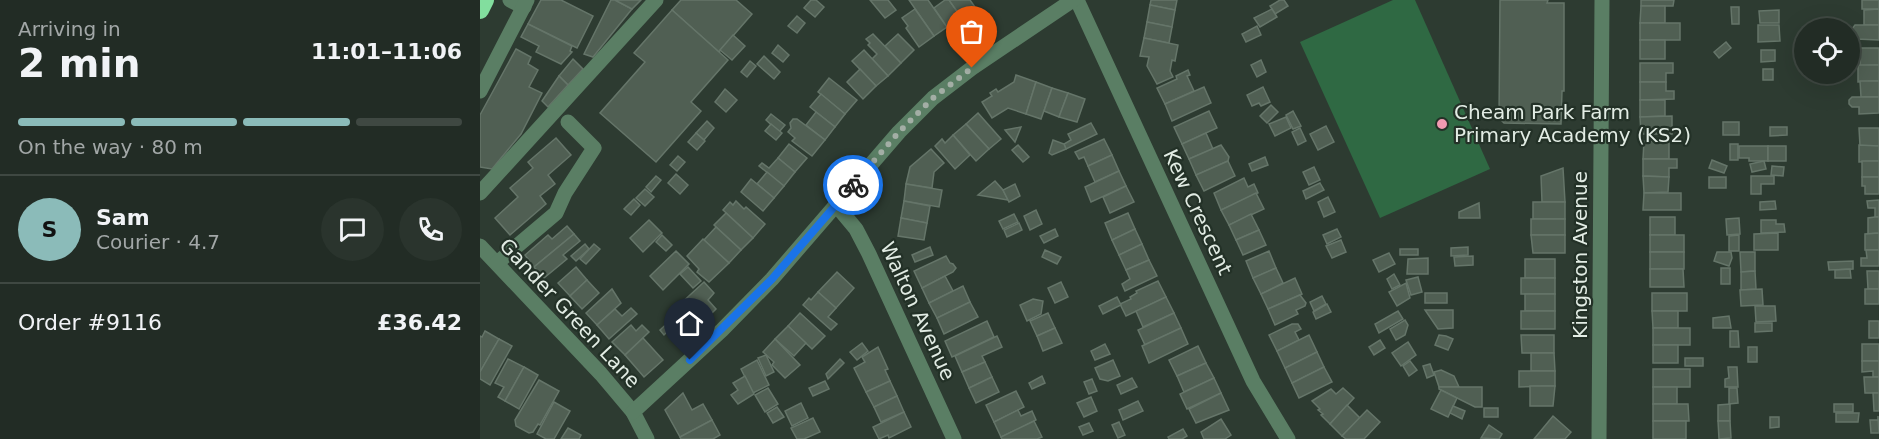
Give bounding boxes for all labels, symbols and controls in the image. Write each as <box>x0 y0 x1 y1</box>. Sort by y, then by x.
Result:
pin <box>946 6 997 68</box>
icon: bag <box>955 15 988 48</box>
text: Arriving in <box>18 17 121 41</box>
map controls <box>1794 18 1860 84</box>
button: locate <box>1794 18 1860 84</box>
text: 11:01–11:06 <box>311 39 462 64</box>
text: 2 min <box>18 41 140 86</box>
place label: Cheam Park Farm Primary Academy (KS2) <box>1454 100 1691 147</box>
marker: Cheam Park Farm Primary Academy (KS2) <box>1435 117 1449 131</box>
text: On the way · 80 m <box>18 135 203 159</box>
street label: Kew Crescent <box>1159 146 1238 279</box>
courier <box>823 155 883 215</box>
icon: bike <box>837 169 870 202</box>
street label: Kingston Avenue <box>1568 171 1592 339</box>
button: chat <box>321 198 384 261</box>
button: phone <box>399 198 462 261</box>
text: Sam <box>96 205 150 230</box>
text: S <box>42 217 57 242</box>
text: Courier · 4.7 <box>96 230 220 254</box>
street label: Gander Green Lane <box>495 233 645 393</box>
street label: Walton Avenue <box>875 238 961 384</box>
pin <box>664 298 715 360</box>
icon: home <box>673 307 706 340</box>
text: Order #9116 <box>18 310 162 335</box>
text: £36.42 <box>377 310 462 335</box>

